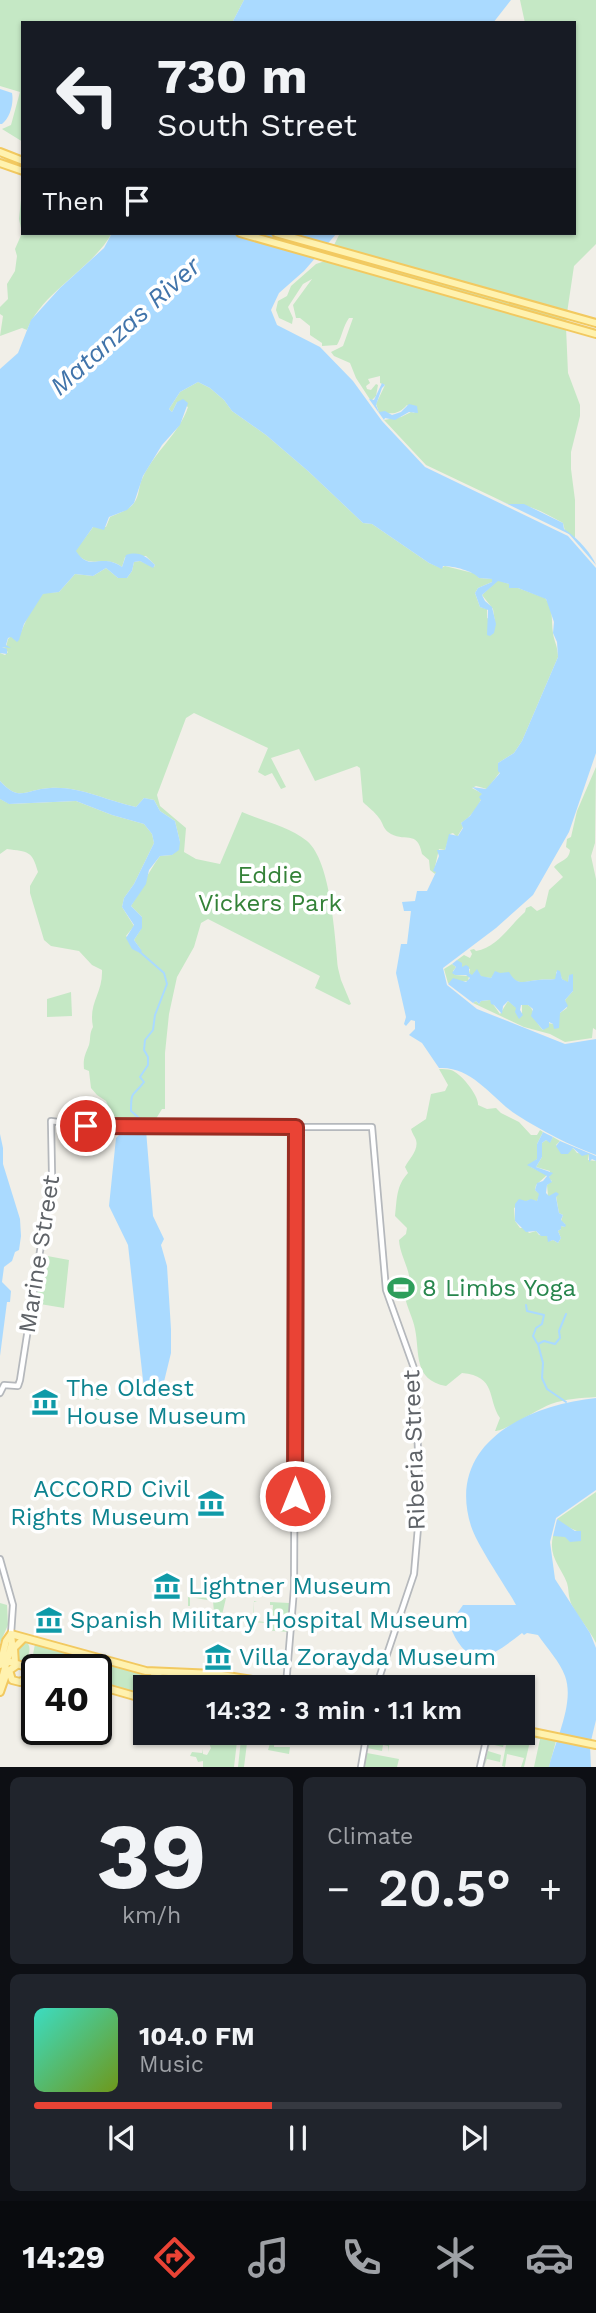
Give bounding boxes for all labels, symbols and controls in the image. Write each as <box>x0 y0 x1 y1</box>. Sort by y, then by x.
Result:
text: 730 m <box>157 47 308 105</box>
icon: left <box>42 49 133 140</box>
text: South Street <box>157 106 357 144</box>
icon: arrive <box>118 182 156 220</box>
text: Then <box>42 186 104 216</box>
water label: Matanzas River <box>44 250 207 401</box>
park label: Eddie Vickers Park <box>198 861 342 917</box>
pin <box>56 1096 116 1156</box>
icon: arrive <box>67 1107 105 1145</box>
street label: Marine Street <box>13 1173 65 1335</box>
sports icon: 8 Limbs Yoga <box>386 1273 416 1303</box>
place label: 8 Limbs Yoga <box>422 1274 576 1302</box>
street label: Riberia Street <box>397 1369 431 1531</box>
place label: The Oldest House Museum <box>66 1374 247 1430</box>
museum icon: The Oldest House Museum <box>30 1387 60 1417</box>
position arrow <box>258 1459 332 1533</box>
place label: ACCORD Civil Rights Museum <box>10 1475 191 1531</box>
museum icon: ACCORD Civil Rights Museum <box>196 1488 226 1518</box>
museum icon: Lightner Museum <box>152 1571 182 1601</box>
place label: Lightner Museum <box>188 1572 392 1600</box>
museum icon: Spanish Military Hospital Museum <box>34 1605 64 1635</box>
place label: Spanish Military Hospital Museum <box>70 1606 468 1634</box>
museum icon: Villa Zorayda Museum <box>203 1642 233 1672</box>
place label: Villa Zorayda Museum <box>239 1643 496 1671</box>
speed limit sign: 40 <box>21 1654 112 1745</box>
text: 14:32 · 3 min · 1.1 km <box>206 1695 462 1725</box>
text: 39 <box>96 1803 207 1910</box>
text: Climate <box>327 1823 413 1850</box>
text: 20.5° <box>378 1858 511 1919</box>
text: − <box>327 1867 350 1911</box>
text: + <box>539 1867 562 1911</box>
text: km/h <box>122 1902 181 1929</box>
text: 104.0 FM <box>139 2021 255 2051</box>
text: Music <box>139 2051 204 2078</box>
icon: previous <box>103 2119 141 2157</box>
icon: pause <box>279 2119 317 2157</box>
icon: next <box>455 2119 493 2157</box>
icon: directions <box>150 2233 199 2282</box>
icon: music <box>244 2233 293 2282</box>
icon: phone <box>337 2233 386 2282</box>
icon: climate <box>431 2233 480 2282</box>
icon: car <box>525 2233 574 2282</box>
text: 14:29 <box>22 2238 105 2276</box>

